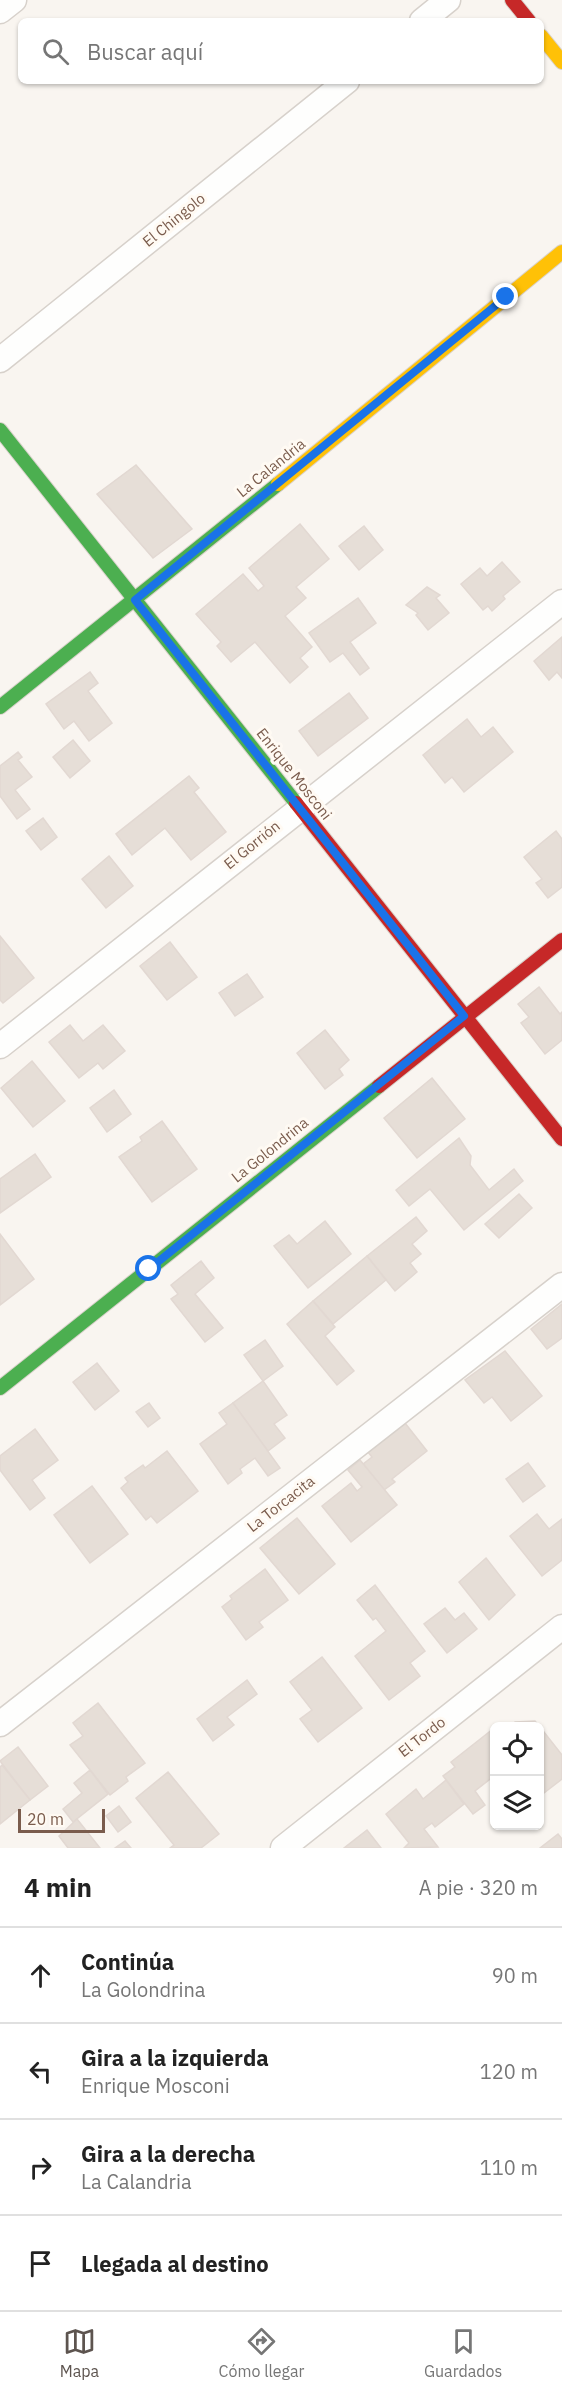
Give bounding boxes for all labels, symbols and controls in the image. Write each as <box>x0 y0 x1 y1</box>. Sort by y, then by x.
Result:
search box <box>18 18 544 84</box>
icon: search <box>39 35 72 68</box>
text: Buscar aquí <box>87 37 203 66</box>
street label: El Chingolo <box>138 189 209 251</box>
route end <box>492 283 518 309</box>
street label: La Calandria <box>232 434 309 501</box>
street label: Enrique Mosconi <box>253 724 336 823</box>
street label: El Gorrión <box>220 816 284 873</box>
street label: La Golondrina <box>227 1113 312 1186</box>
route start <box>135 1255 161 1281</box>
street label: La Torcacita <box>243 1471 318 1536</box>
street label: El Tordo <box>394 1712 449 1761</box>
map controls <box>490 1722 544 1830</box>
button: locate <box>490 1722 544 1776</box>
button: layers <box>490 1776 544 1830</box>
scale bar <box>18 1806 105 1834</box>
text: 20 m <box>27 1809 64 1829</box>
text: 4 min <box>24 1870 92 1904</box>
text: A pie · 320 m <box>419 1874 538 1901</box>
text: Continúa <box>81 1947 174 1976</box>
icon: ahead <box>24 1959 57 1992</box>
text: 90 m <box>492 1962 538 1989</box>
text: La Golondrina <box>81 1976 205 2003</box>
text: Gira a la izquierda <box>81 2043 269 2072</box>
icon: left <box>24 2055 57 2088</box>
text: 120 m <box>480 2058 538 2085</box>
text: Enrique Mosconi <box>81 2072 230 2099</box>
text: Gira a la derecha <box>81 2139 255 2168</box>
icon: right <box>24 2151 57 2184</box>
text: 110 m <box>480 2154 538 2181</box>
text: La Calandria <box>81 2168 192 2195</box>
icon: arrive <box>24 2247 57 2280</box>
text: Llegada al destino <box>81 2249 269 2278</box>
tab: Mapa <box>60 2325 99 2381</box>
tab: Cómo llegar <box>219 2325 304 2381</box>
tab: Guardados <box>424 2325 502 2381</box>

